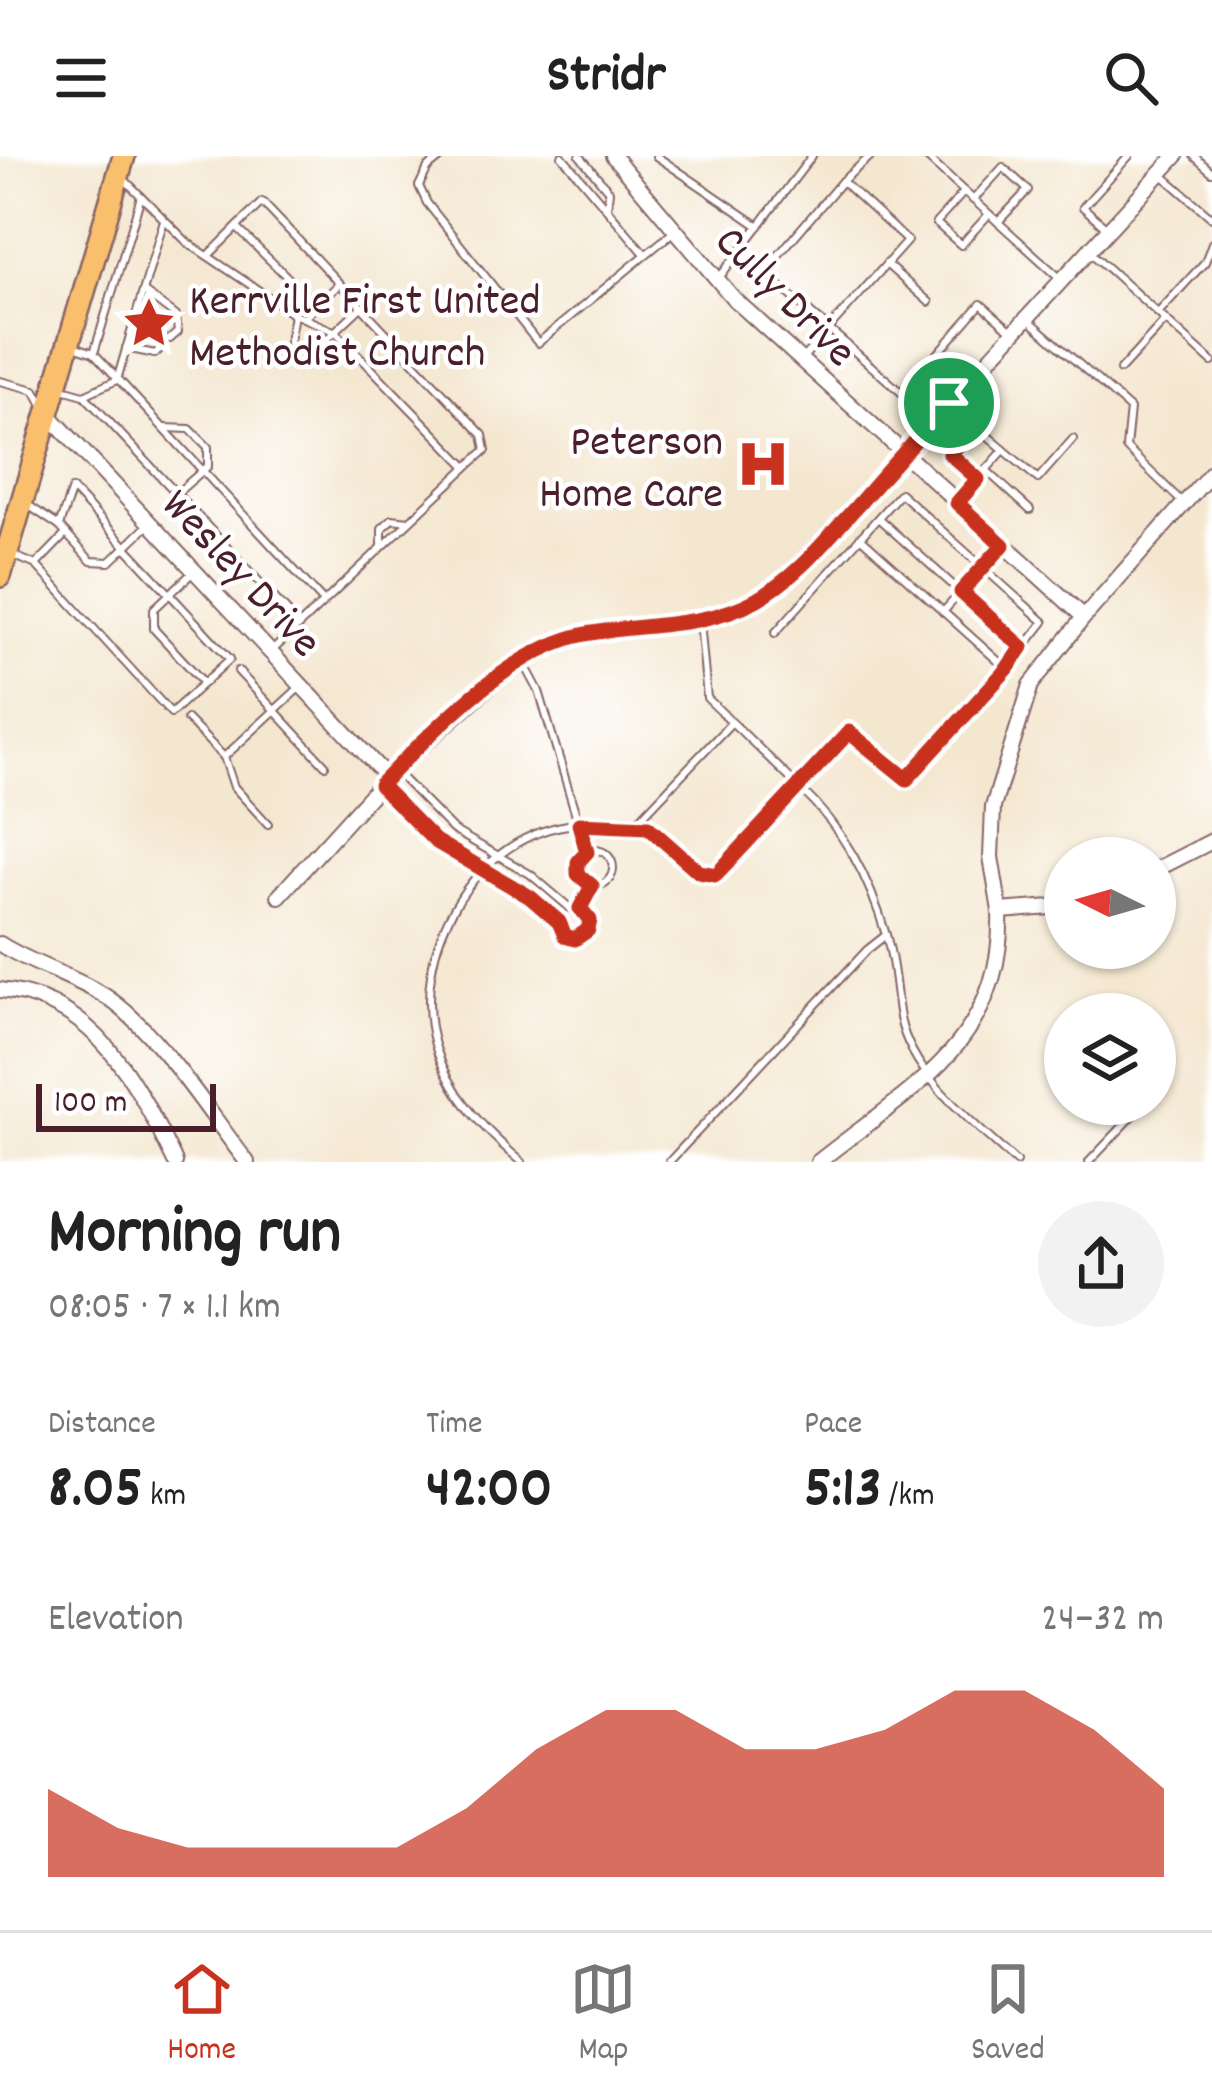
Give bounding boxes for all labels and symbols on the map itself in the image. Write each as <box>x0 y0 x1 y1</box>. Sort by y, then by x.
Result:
street label: Cully Drive <box>697 213 869 385</box>
place label: Kerrville First United Methodist Church <box>189 272 541 388</box>
place icon: Kerrville First United Methodist Church <box>120 294 178 352</box>
pin <box>898 352 1000 454</box>
place label: Peterson Home Care <box>539 413 723 529</box>
hospital icon: Peterson Home Care <box>734 435 792 493</box>
street label: Wesley Drive <box>144 477 334 675</box>
north arrow <box>1044 837 1176 969</box>
scale bar <box>36 1078 216 1131</box>

